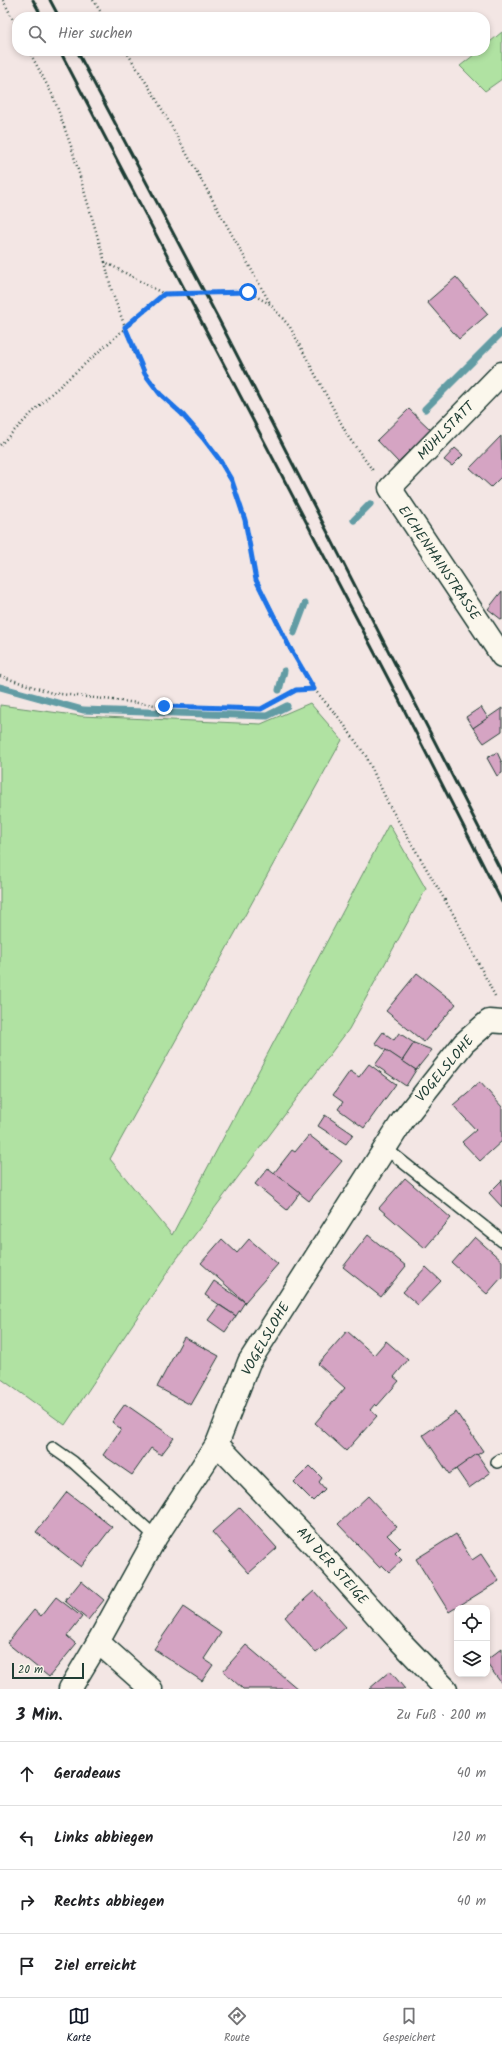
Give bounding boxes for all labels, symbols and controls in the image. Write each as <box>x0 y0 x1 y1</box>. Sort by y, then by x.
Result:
search box <box>12 12 490 56</box>
text: Hier suchen <box>58 22 132 46</box>
icon: search <box>26 23 48 45</box>
route start <box>239 283 257 301</box>
street label: MÜHLSTATT <box>412 395 481 466</box>
street label: EICHENHAINSTRASSE <box>392 501 486 626</box>
route end <box>155 697 173 715</box>
street label: VOGELSLOHE <box>410 1030 480 1107</box>
street label: VOGELSLOHE <box>236 1297 296 1380</box>
street label: AN DER STEIGE <box>291 1522 374 1611</box>
map controls <box>454 1605 490 1677</box>
button: locate <box>454 1605 490 1641</box>
button: layers <box>454 1641 490 1677</box>
scale bar <box>12 1661 84 1680</box>
text: 20 m <box>18 1661 43 1679</box>
text: 3 Min. <box>16 1702 63 1729</box>
text: Zu Fuß · 200 m <box>396 1705 486 1726</box>
text: Geradeaus <box>54 1762 121 1786</box>
icon: ahead <box>16 1763 38 1785</box>
text: 40 m <box>457 1763 486 1784</box>
text: Links abbiegen <box>54 1826 153 1850</box>
icon: left <box>16 1827 38 1849</box>
text: 120 m <box>452 1827 486 1848</box>
text: Rechts abbiegen <box>54 1890 164 1914</box>
icon: right <box>16 1891 38 1913</box>
text: 40 m <box>457 1891 486 1912</box>
text: Ziel erreicht <box>54 1954 137 1978</box>
icon: arrive <box>16 1955 38 1977</box>
tab: Karte <box>66 2005 91 2047</box>
tab: Route <box>224 2005 250 2047</box>
tab: Gespeichert <box>383 2005 436 2047</box>

